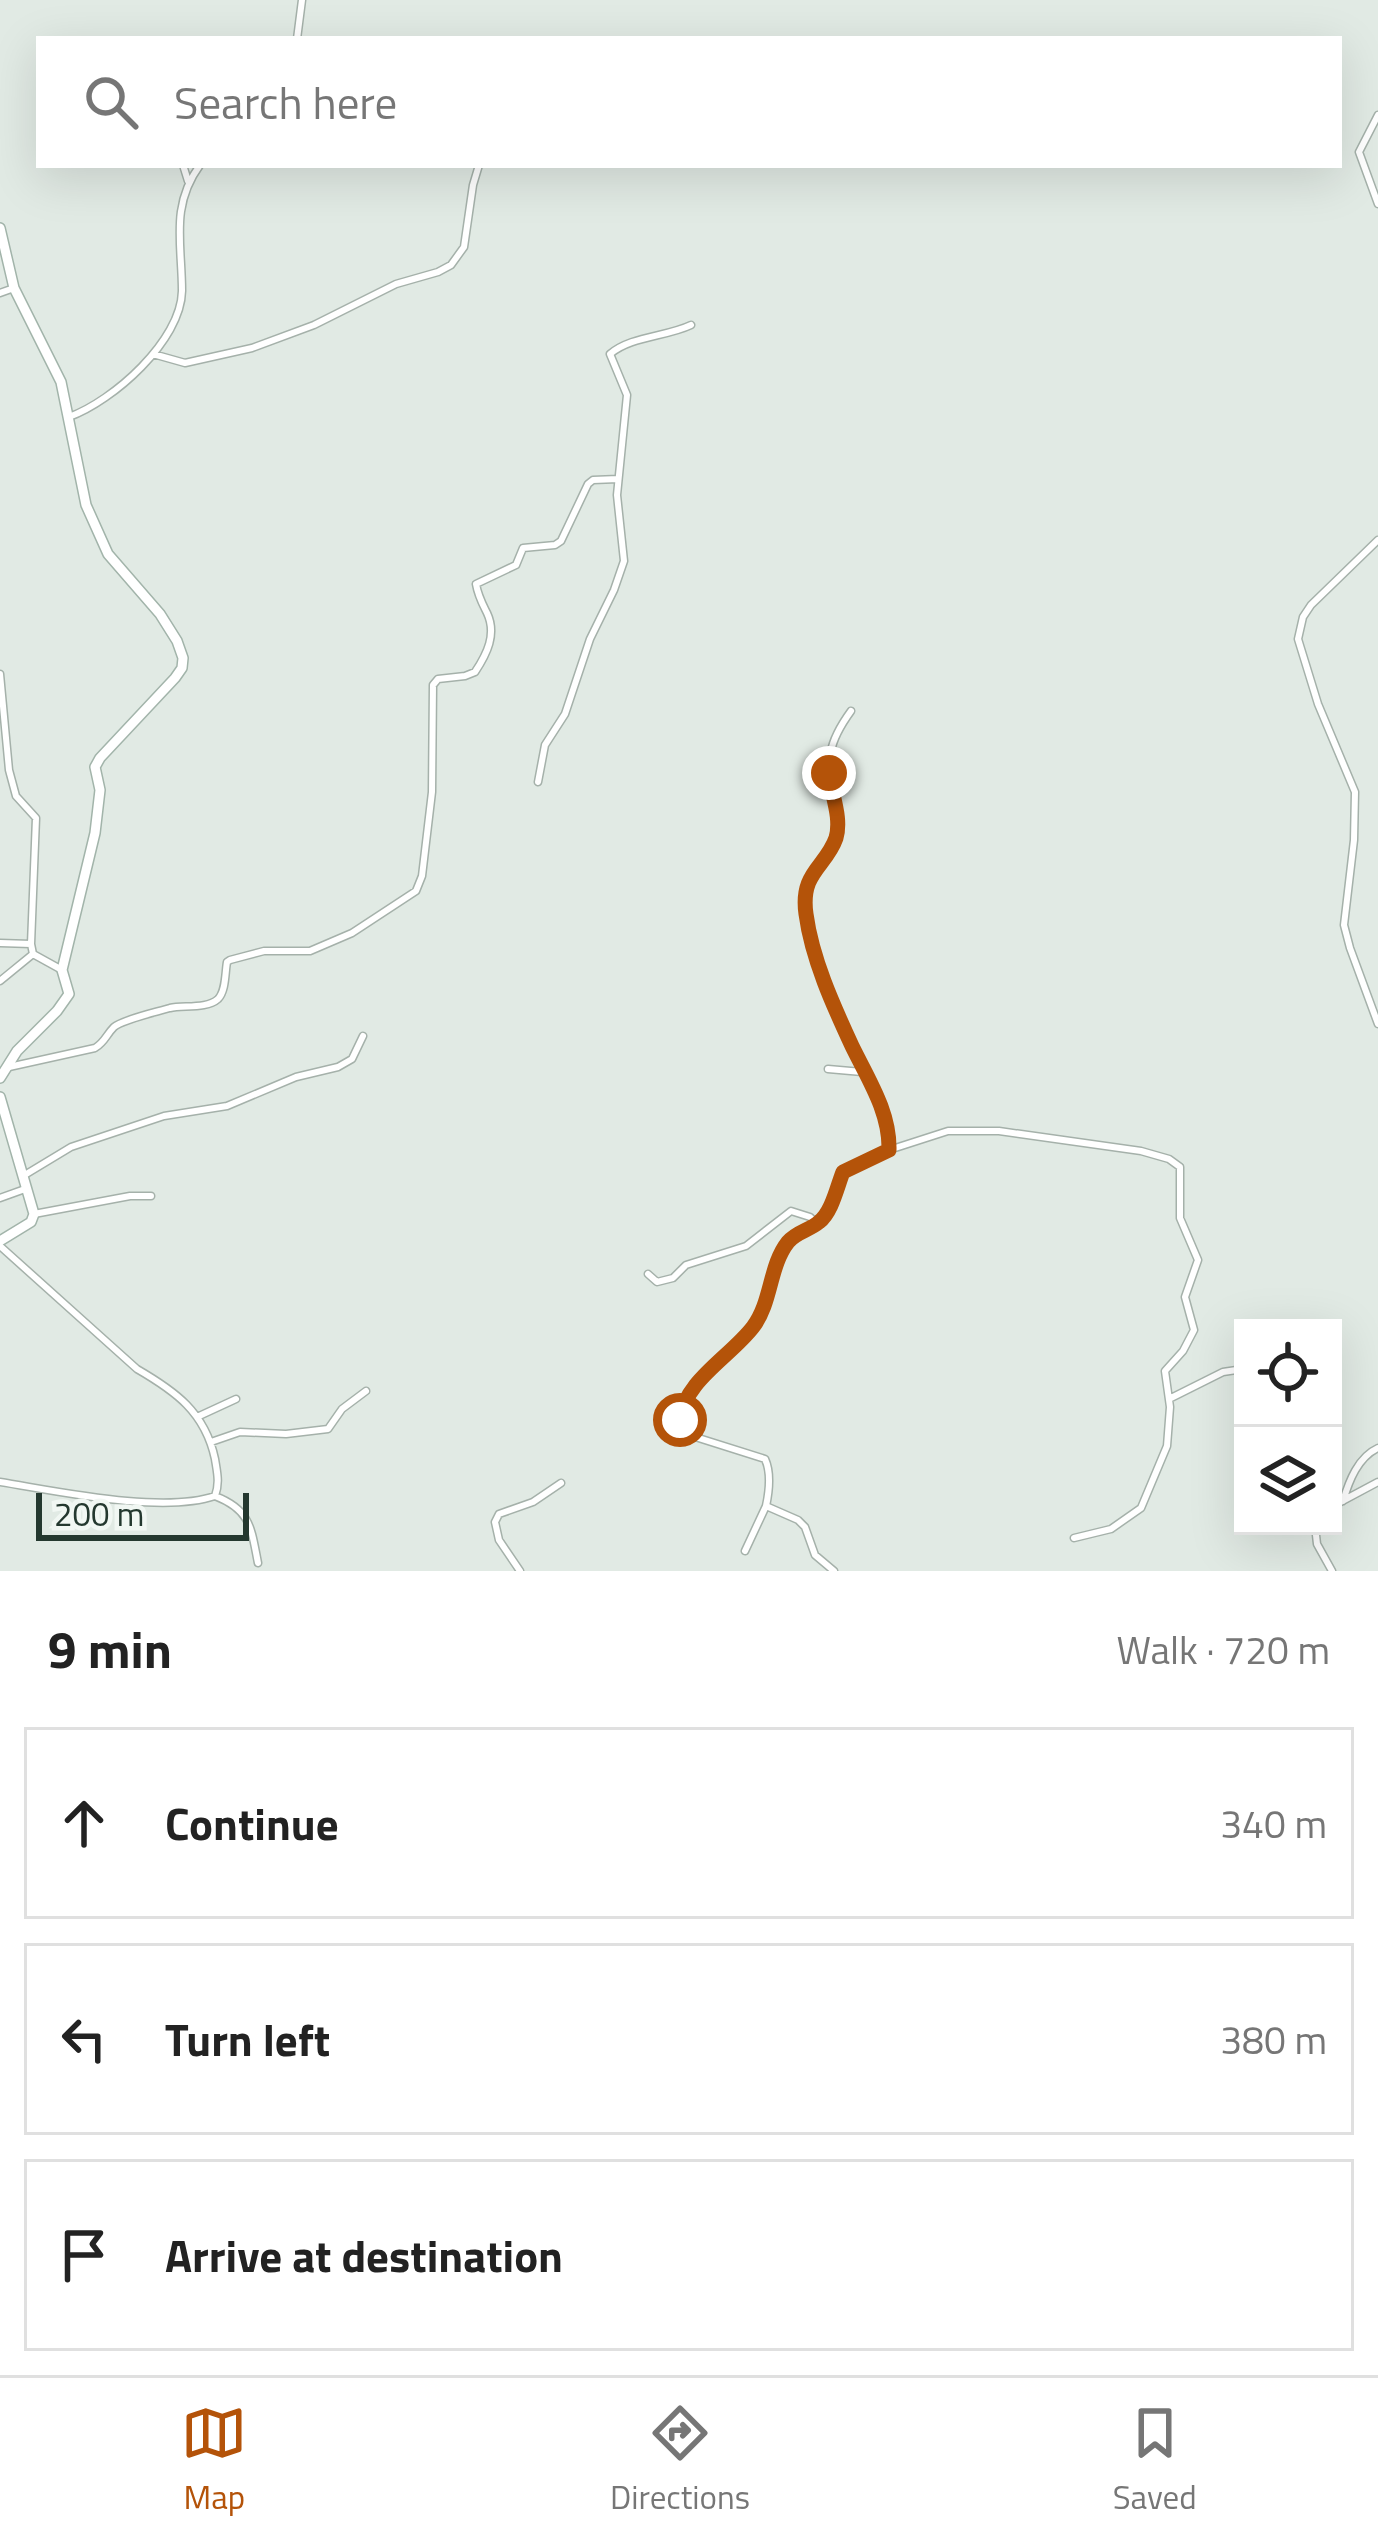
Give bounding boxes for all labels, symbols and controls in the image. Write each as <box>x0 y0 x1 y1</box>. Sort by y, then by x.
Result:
search box <box>36 36 1342 168</box>
text: Search here <box>174 68 397 136</box>
icon: search <box>78 69 144 135</box>
route end <box>802 746 856 800</box>
map controls <box>1234 1319 1342 1535</box>
button: locate <box>1234 1319 1342 1427</box>
route start <box>653 1393 707 1447</box>
button: layers <box>1234 1427 1342 1535</box>
scale bar <box>36 1487 249 1540</box>
text: 200 m <box>54 1489 144 1539</box>
text: 9 min <box>48 1610 172 1688</box>
text: Walk · 720 m <box>1116 1620 1330 1679</box>
text: Continue <box>165 1789 339 1857</box>
icon: ahead <box>51 1790 117 1856</box>
text: 340 m <box>1220 1794 1327 1853</box>
text: Turn left <box>165 2005 330 2073</box>
icon: left <box>51 2006 117 2072</box>
text: 380 m <box>1220 2010 1327 2069</box>
text: Arrive at destination <box>165 2221 563 2289</box>
icon: arrive <box>51 2222 117 2288</box>
tab: Map <box>181 2400 247 2522</box>
tab: Directions <box>610 2400 750 2522</box>
tab: Saved <box>1113 2400 1197 2522</box>

